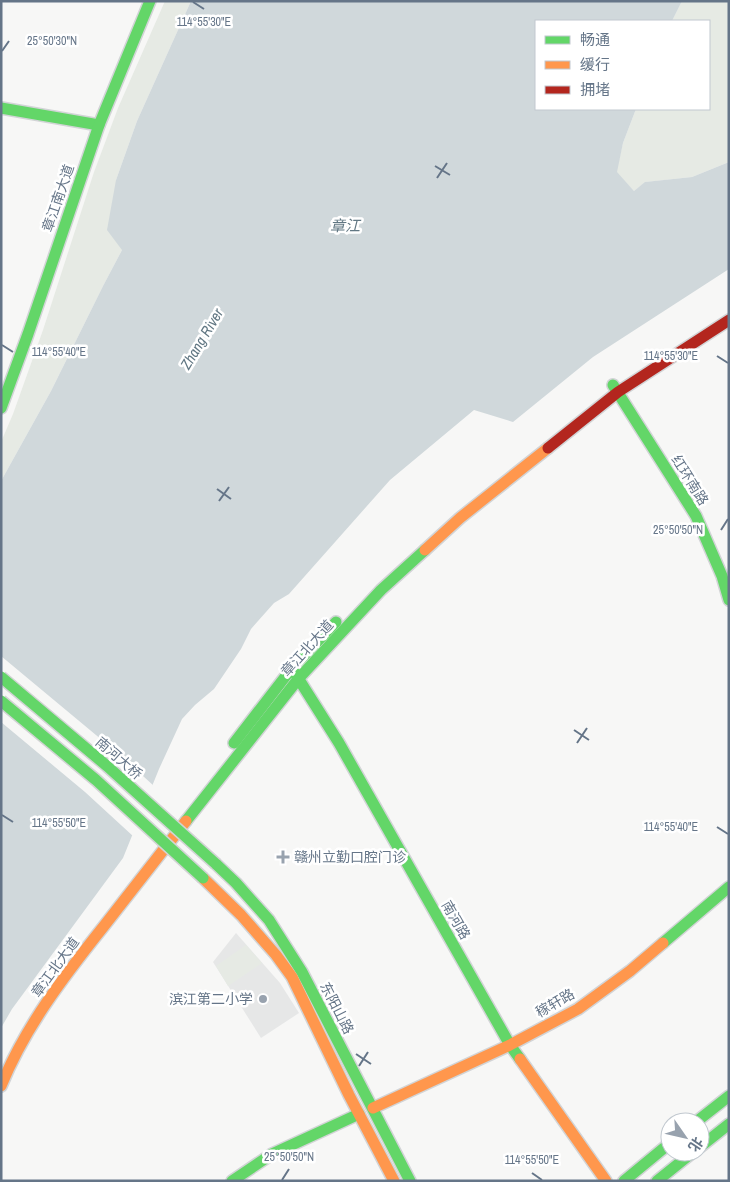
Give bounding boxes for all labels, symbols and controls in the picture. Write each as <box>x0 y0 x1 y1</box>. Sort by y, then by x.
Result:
text: 114°55'30"E <box>177 14 231 30</box>
legend <box>535 20 710 110</box>
text: 畅通 <box>580 29 610 50</box>
text: 25°50'30"N <box>27 33 77 49</box>
text: 缓行 <box>580 54 610 75</box>
text: 拥堵 <box>580 79 610 100</box>
street label: 章江南大道 <box>38 162 78 234</box>
water label: 章江 <box>330 215 362 236</box>
water label: Zhang River <box>175 304 228 374</box>
text: 114°55'40"E <box>32 344 86 360</box>
text: 114°55'30"E <box>644 348 698 364</box>
street label: 红环南路 <box>668 451 712 509</box>
text: 25°50'50"N <box>653 522 703 538</box>
street label: 章江北大道 <box>277 616 337 680</box>
street label: 南河大桥 <box>92 733 146 783</box>
text: 114°55'50"E <box>32 815 86 831</box>
text: 114°55'40"E <box>644 819 698 835</box>
place label: 赣州立勤口腔门诊 <box>294 848 406 866</box>
marker: 赣州立勤口腔门诊 <box>276 850 290 864</box>
street label: 南河路 <box>438 897 474 943</box>
street label: 章江北大道 <box>27 933 83 1001</box>
street label: 东阳山路 <box>316 979 358 1037</box>
street label: 稼轩路 <box>532 985 578 1021</box>
place label: 滨江第二小学 <box>169 990 253 1008</box>
marker: 滨江第二小学 <box>257 993 269 1005</box>
north arrow <box>660 1112 710 1162</box>
text: 北 <box>684 1133 707 1155</box>
text: 25°50'50"N <box>264 1149 314 1165</box>
text: 114°55'50"E <box>505 1152 559 1168</box>

